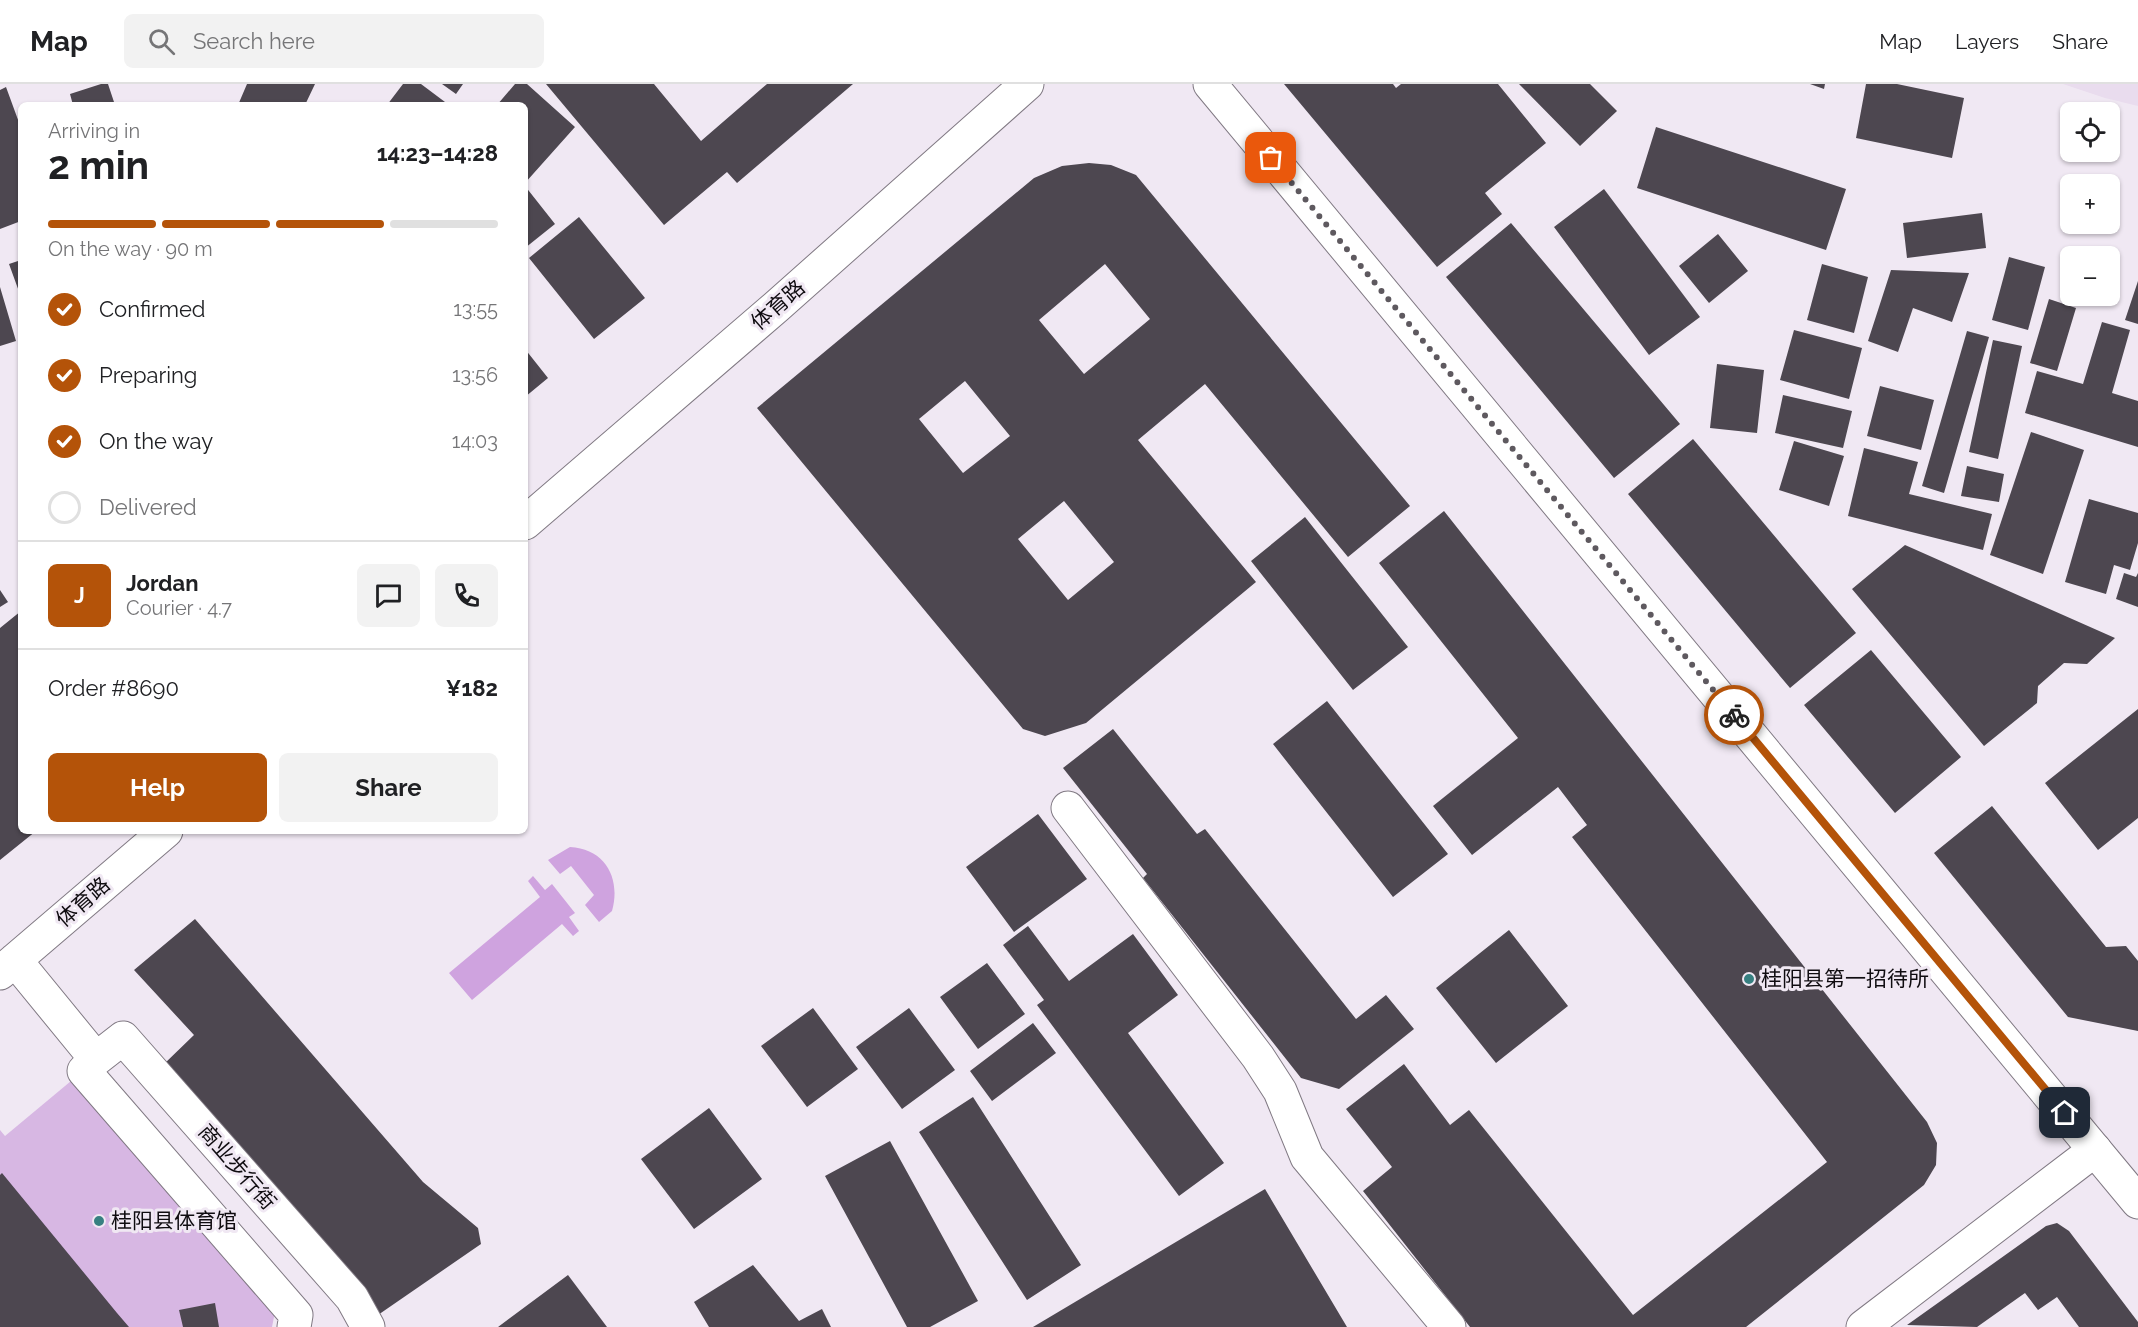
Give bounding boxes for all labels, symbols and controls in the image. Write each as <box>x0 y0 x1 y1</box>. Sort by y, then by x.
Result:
search box <box>124 14 544 68</box>
text: Map <box>30 25 88 58</box>
icon: search <box>145 25 178 58</box>
text: Search here <box>193 28 315 54</box>
text: Map <box>1879 29 1922 54</box>
text: Layers <box>1955 29 2019 54</box>
text: Share <box>2052 29 2108 54</box>
map controls <box>2060 102 2120 306</box>
button: locate <box>2060 102 2120 162</box>
text: Arriving in <box>48 119 140 143</box>
pin <box>1245 132 1296 183</box>
text: 14:23–14:28 <box>377 140 498 166</box>
icon: bag <box>1254 141 1287 174</box>
text: 2 min <box>48 142 149 188</box>
button: + <box>2060 174 2120 234</box>
text: On the way · 90 m <box>48 237 213 261</box>
button: − <box>2060 246 2120 306</box>
street label: 体育路 <box>746 275 810 335</box>
icon: check <box>48 293 81 326</box>
text: Confirmed <box>99 296 206 322</box>
text: 13:55 <box>453 297 498 321</box>
icon: check <box>48 359 81 392</box>
text: Preparing <box>99 362 197 388</box>
text: 13:56 <box>452 363 498 387</box>
icon: check <box>48 425 81 458</box>
text: On the way <box>99 428 213 454</box>
text: 14:03 <box>452 429 498 453</box>
text: Delivered <box>99 494 197 520</box>
button: chat <box>357 564 420 627</box>
button: phone <box>435 564 498 627</box>
text: Jordan <box>126 570 198 596</box>
text: J <box>74 582 85 608</box>
text: Courier · 4.7 <box>126 596 232 620</box>
text: Order #8690 <box>48 675 179 701</box>
text: ¥182 <box>446 675 498 701</box>
courier <box>1704 685 1764 745</box>
icon: bike <box>1718 699 1751 732</box>
button: Help <box>48 753 267 822</box>
button: Share <box>279 753 498 822</box>
street label: 体育路 <box>51 872 115 932</box>
place label: 桂阳县第一招待所 <box>1761 966 1929 991</box>
marker: 桂阳县第一招待所 <box>1742 972 1756 986</box>
pin <box>2039 1087 2090 1138</box>
icon: home <box>2048 1096 2081 1129</box>
street label: 商业步行街 <box>194 1119 281 1214</box>
place label: 桂阳县体育馆 <box>111 1208 237 1233</box>
marker: 桂阳县体育馆 <box>92 1214 106 1228</box>

